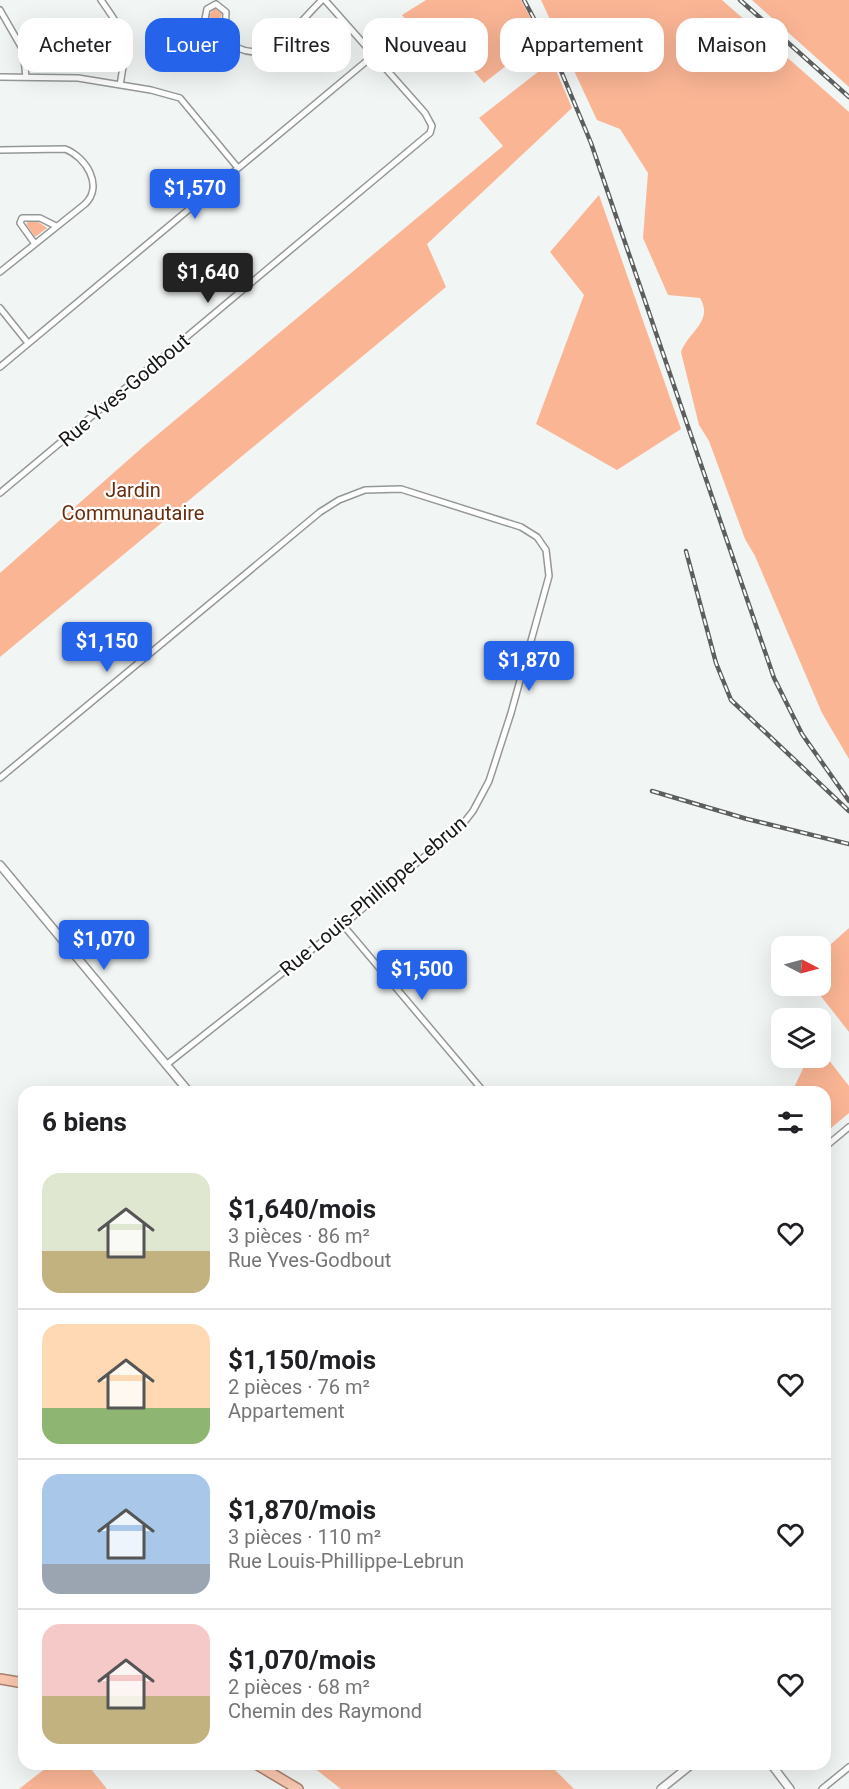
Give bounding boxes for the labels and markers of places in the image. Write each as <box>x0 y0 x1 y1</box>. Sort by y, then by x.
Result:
pin: $1,570 <box>146 169 244 220</box>
pin: $1,640 <box>159 253 257 304</box>
pin: $1,150 <box>58 622 156 673</box>
pin: $1,870 <box>480 641 578 692</box>
pin: $1,070 <box>55 920 153 971</box>
pin: $1,500 <box>373 950 471 1001</box>

